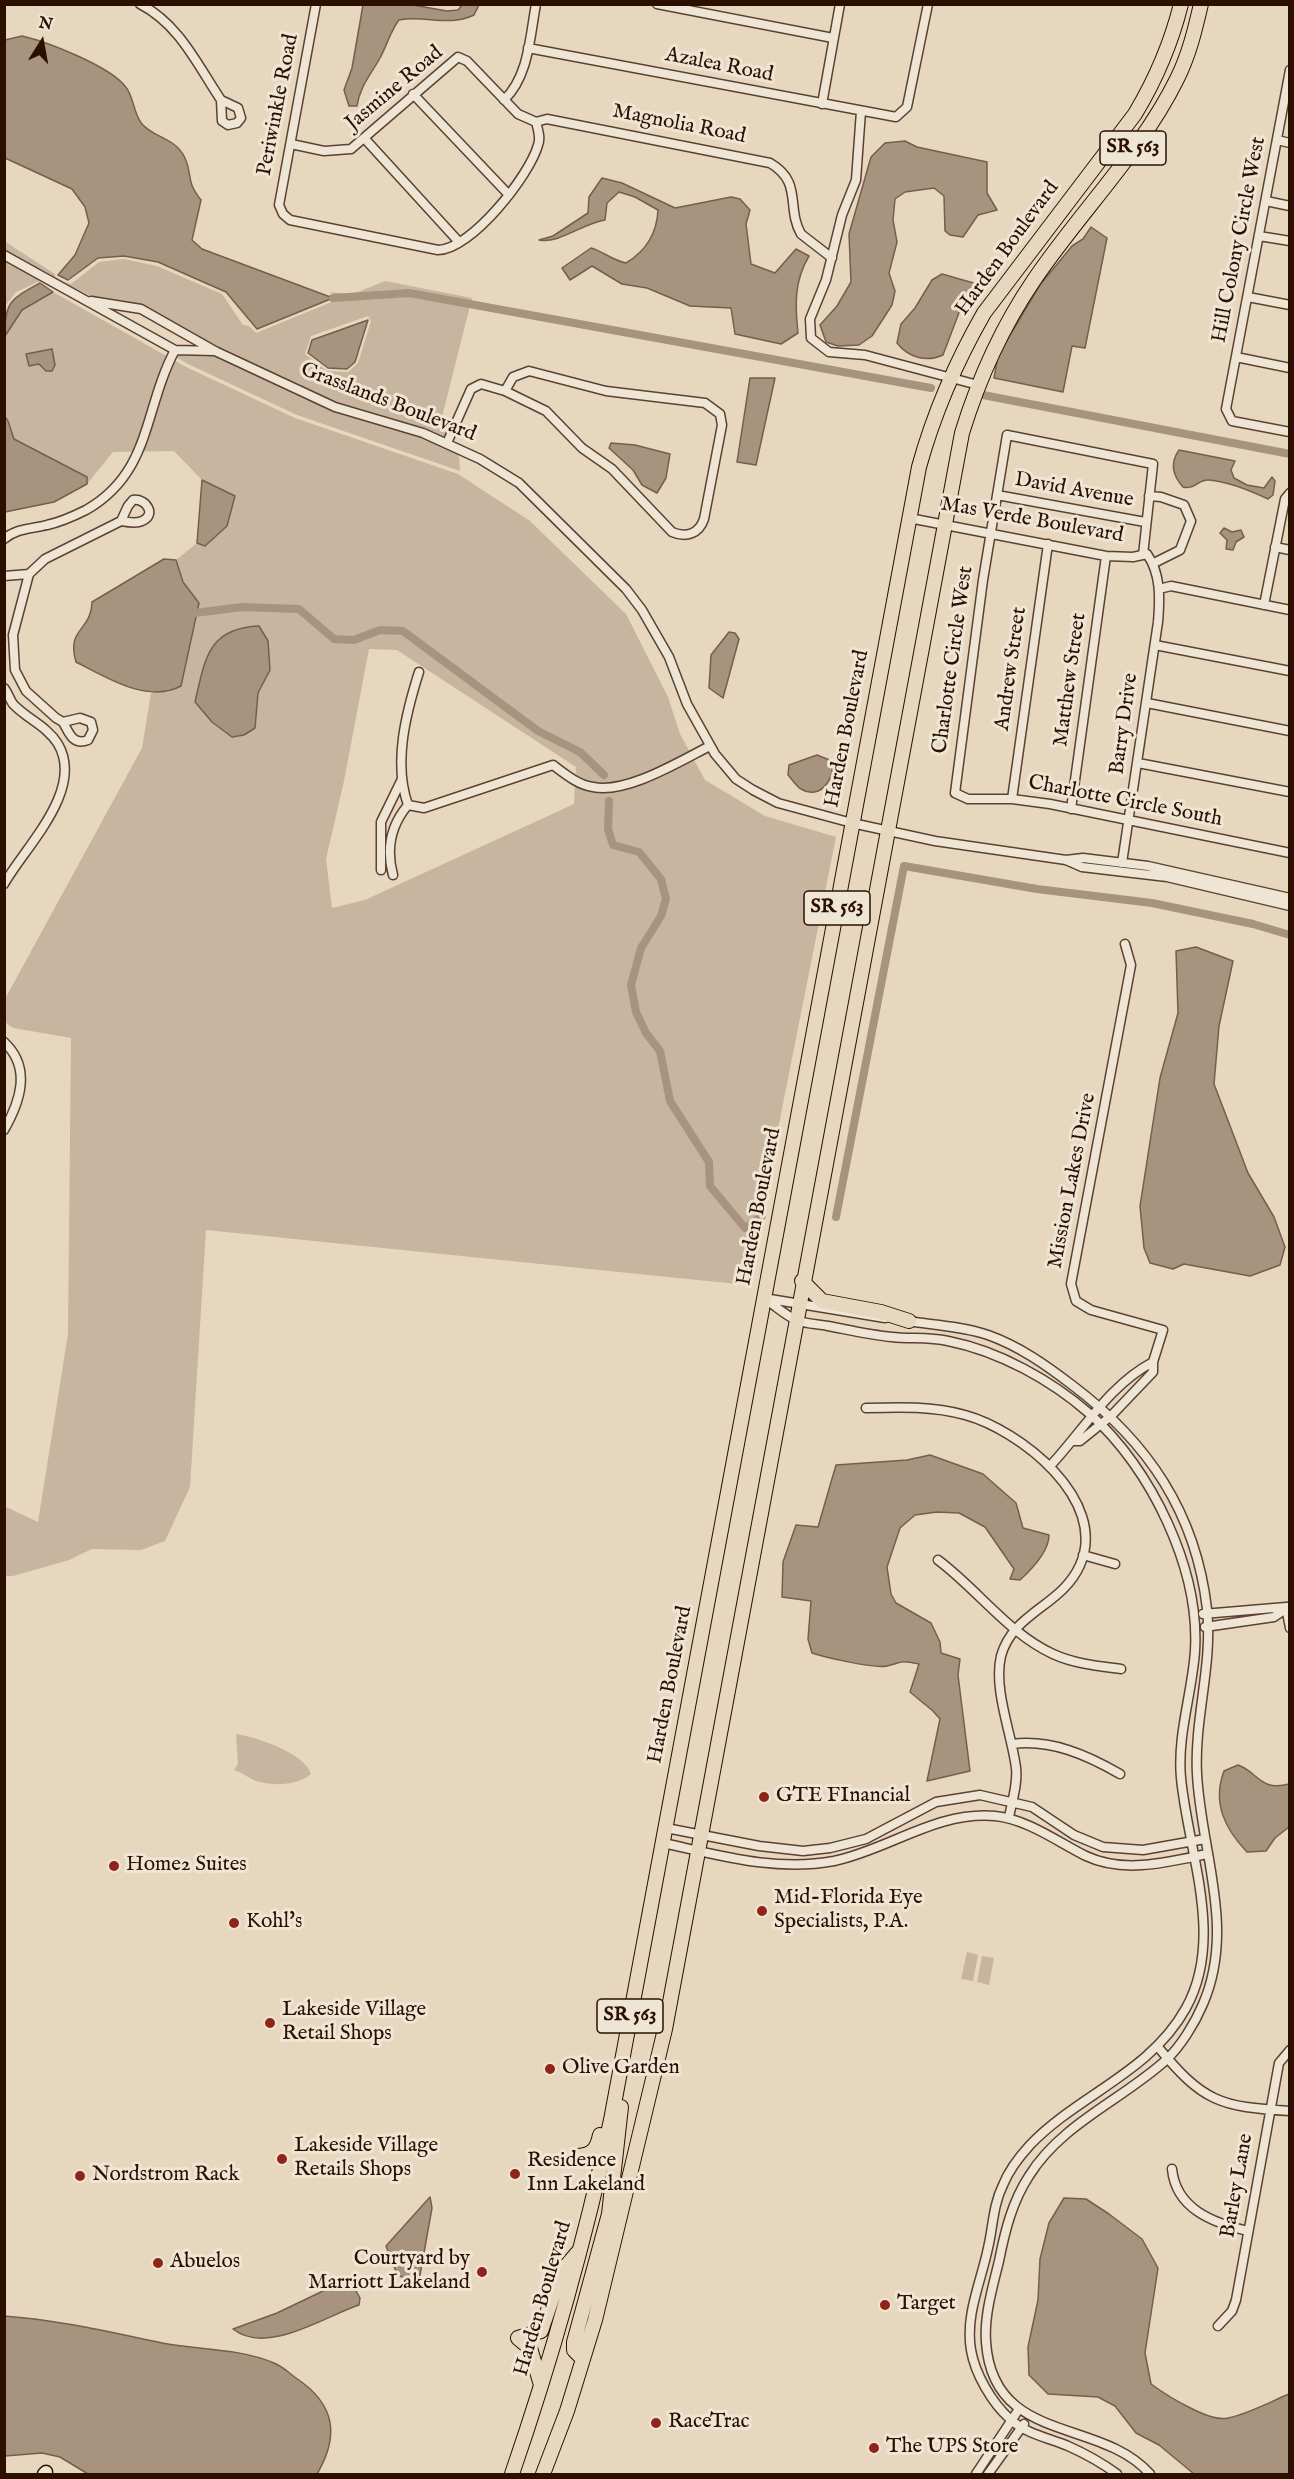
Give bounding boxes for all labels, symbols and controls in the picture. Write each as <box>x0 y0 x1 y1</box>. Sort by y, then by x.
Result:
north arrow <box>12 12 72 72</box>
text: N <box>37 13 54 35</box>
street label: Periwinkle Road <box>253 32 305 178</box>
street label: Jasmine Road <box>341 41 449 137</box>
street label: Azalea Road <box>663 43 775 89</box>
street label: Magnolia Road <box>610 100 748 150</box>
road number: SR 563 <box>1100 131 1166 165</box>
street label: Hill Colony Circle West <box>1208 135 1272 345</box>
street label: Harden Boulevard <box>951 177 1065 321</box>
street label: Grasslands Boulevard <box>297 358 479 448</box>
street label: David Avenue <box>1012 468 1136 514</box>
street label: Mas Verde Boulevard <box>939 493 1125 549</box>
street label: Charlotte Circle West <box>928 565 980 755</box>
street label: Andrew Street <box>991 606 1033 732</box>
street label: Matthew Street <box>1049 612 1093 748</box>
street label: Harden Boulevard <box>820 648 876 810</box>
street label: Barry Drive <box>1105 672 1145 776</box>
street label: Charlotte Circle South <box>1026 771 1224 833</box>
road number: SR 563 <box>804 891 870 925</box>
street label: Mission Lakes Drive <box>1044 1091 1102 1271</box>
street label: Harden Boulevard <box>732 1126 788 1288</box>
street label: Harden Boulevard <box>643 1604 699 1766</box>
place label: GTE FInancial <box>776 1784 910 1810</box>
marker: GTE FInancial <box>757 1790 771 1804</box>
place label: Home2 Suites <box>126 1853 247 1879</box>
marker: Home2 Suites <box>107 1859 121 1873</box>
place label: Mid-Florida Eye Specialists, P.A. <box>774 1886 923 1936</box>
marker: Mid-Florida Eye Specialists, P.A. <box>755 1904 769 1918</box>
place label: Kohl's <box>246 1910 302 1936</box>
marker: Kohl's <box>227 1916 241 1930</box>
place label: Lakeside Village Retail Shops <box>282 1998 426 2048</box>
road number: SR 563 <box>597 1999 663 2033</box>
marker: Lakeside Village Retail Shops <box>263 2016 277 2030</box>
place label: Olive Garden <box>562 2056 680 2082</box>
marker: Olive Garden <box>543 2062 557 2076</box>
street label: Barley Lane <box>1216 2132 1260 2240</box>
place label: Lakeside Village Retails Shops <box>294 2134 438 2184</box>
place label: Residence Inn Lakeland <box>527 2149 645 2199</box>
marker: Lakeside Village Retails Shops <box>275 2152 289 2166</box>
place label: Nordstrom Rack <box>92 2163 239 2189</box>
marker: Residence Inn Lakeland <box>508 2167 522 2181</box>
marker: Nordstrom Rack <box>73 2169 87 2183</box>
street label: Harden Boulevard <box>510 2219 578 2379</box>
place label: Courtyard by Marriott Lakeland <box>308 2247 470 2297</box>
place label: Abuelos <box>170 2250 240 2276</box>
marker: Abuelos <box>151 2256 165 2270</box>
marker: Courtyard by Marriott Lakeland <box>475 2265 489 2279</box>
place label: Target <box>897 2292 956 2318</box>
marker: Target <box>878 2298 892 2312</box>
place label: RaceTrac <box>668 2410 750 2436</box>
marker: RaceTrac <box>649 2416 663 2430</box>
place label: The UPS Store <box>886 2435 1019 2461</box>
marker: The UPS Store <box>867 2441 881 2455</box>

